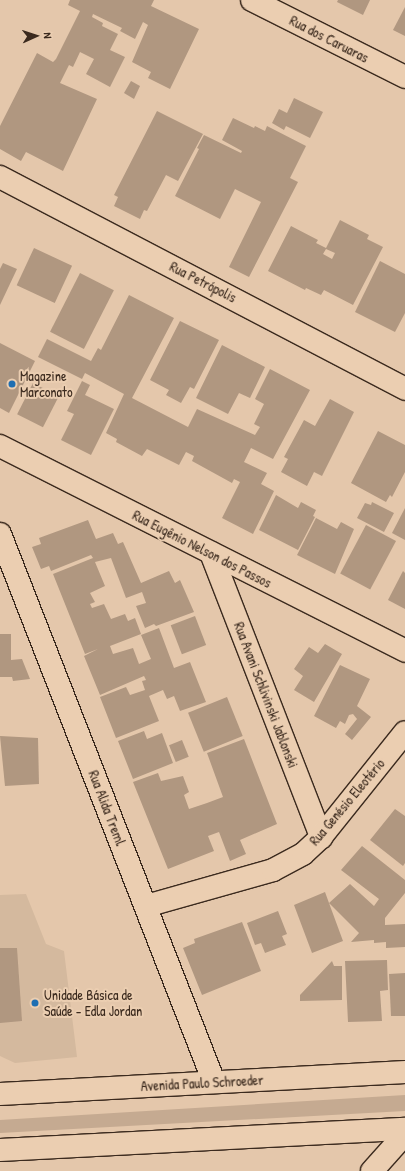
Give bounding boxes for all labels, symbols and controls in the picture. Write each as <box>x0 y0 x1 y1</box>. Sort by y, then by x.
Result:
street label: Rua dos Caruaras <box>287 12 371 66</box>
north arrow <box>16 16 56 56</box>
text: N <box>41 32 55 39</box>
street label: Rua Petrópolis <box>167 258 239 306</box>
place label: Magazine Marconato <box>20 368 73 400</box>
marker: Magazine Marconato <box>7 379 17 389</box>
street label: Rua Eugênio Nelson dos Passos <box>130 507 274 591</box>
street label: Rua Avani Schlivinski Jablonski <box>230 620 302 770</box>
street label: Rua Genésio Eleotério <box>306 755 388 849</box>
street label: Rua Alida Treml <box>85 768 129 848</box>
place label: Unidade Básica de Saúde - Edla Jordan <box>44 987 142 1020</box>
marker: Unidade Básica de Saúde - Edla Jordan <box>29 997 41 1009</box>
street label: Avenida Paulo Schroeder <box>140 1071 264 1095</box>

